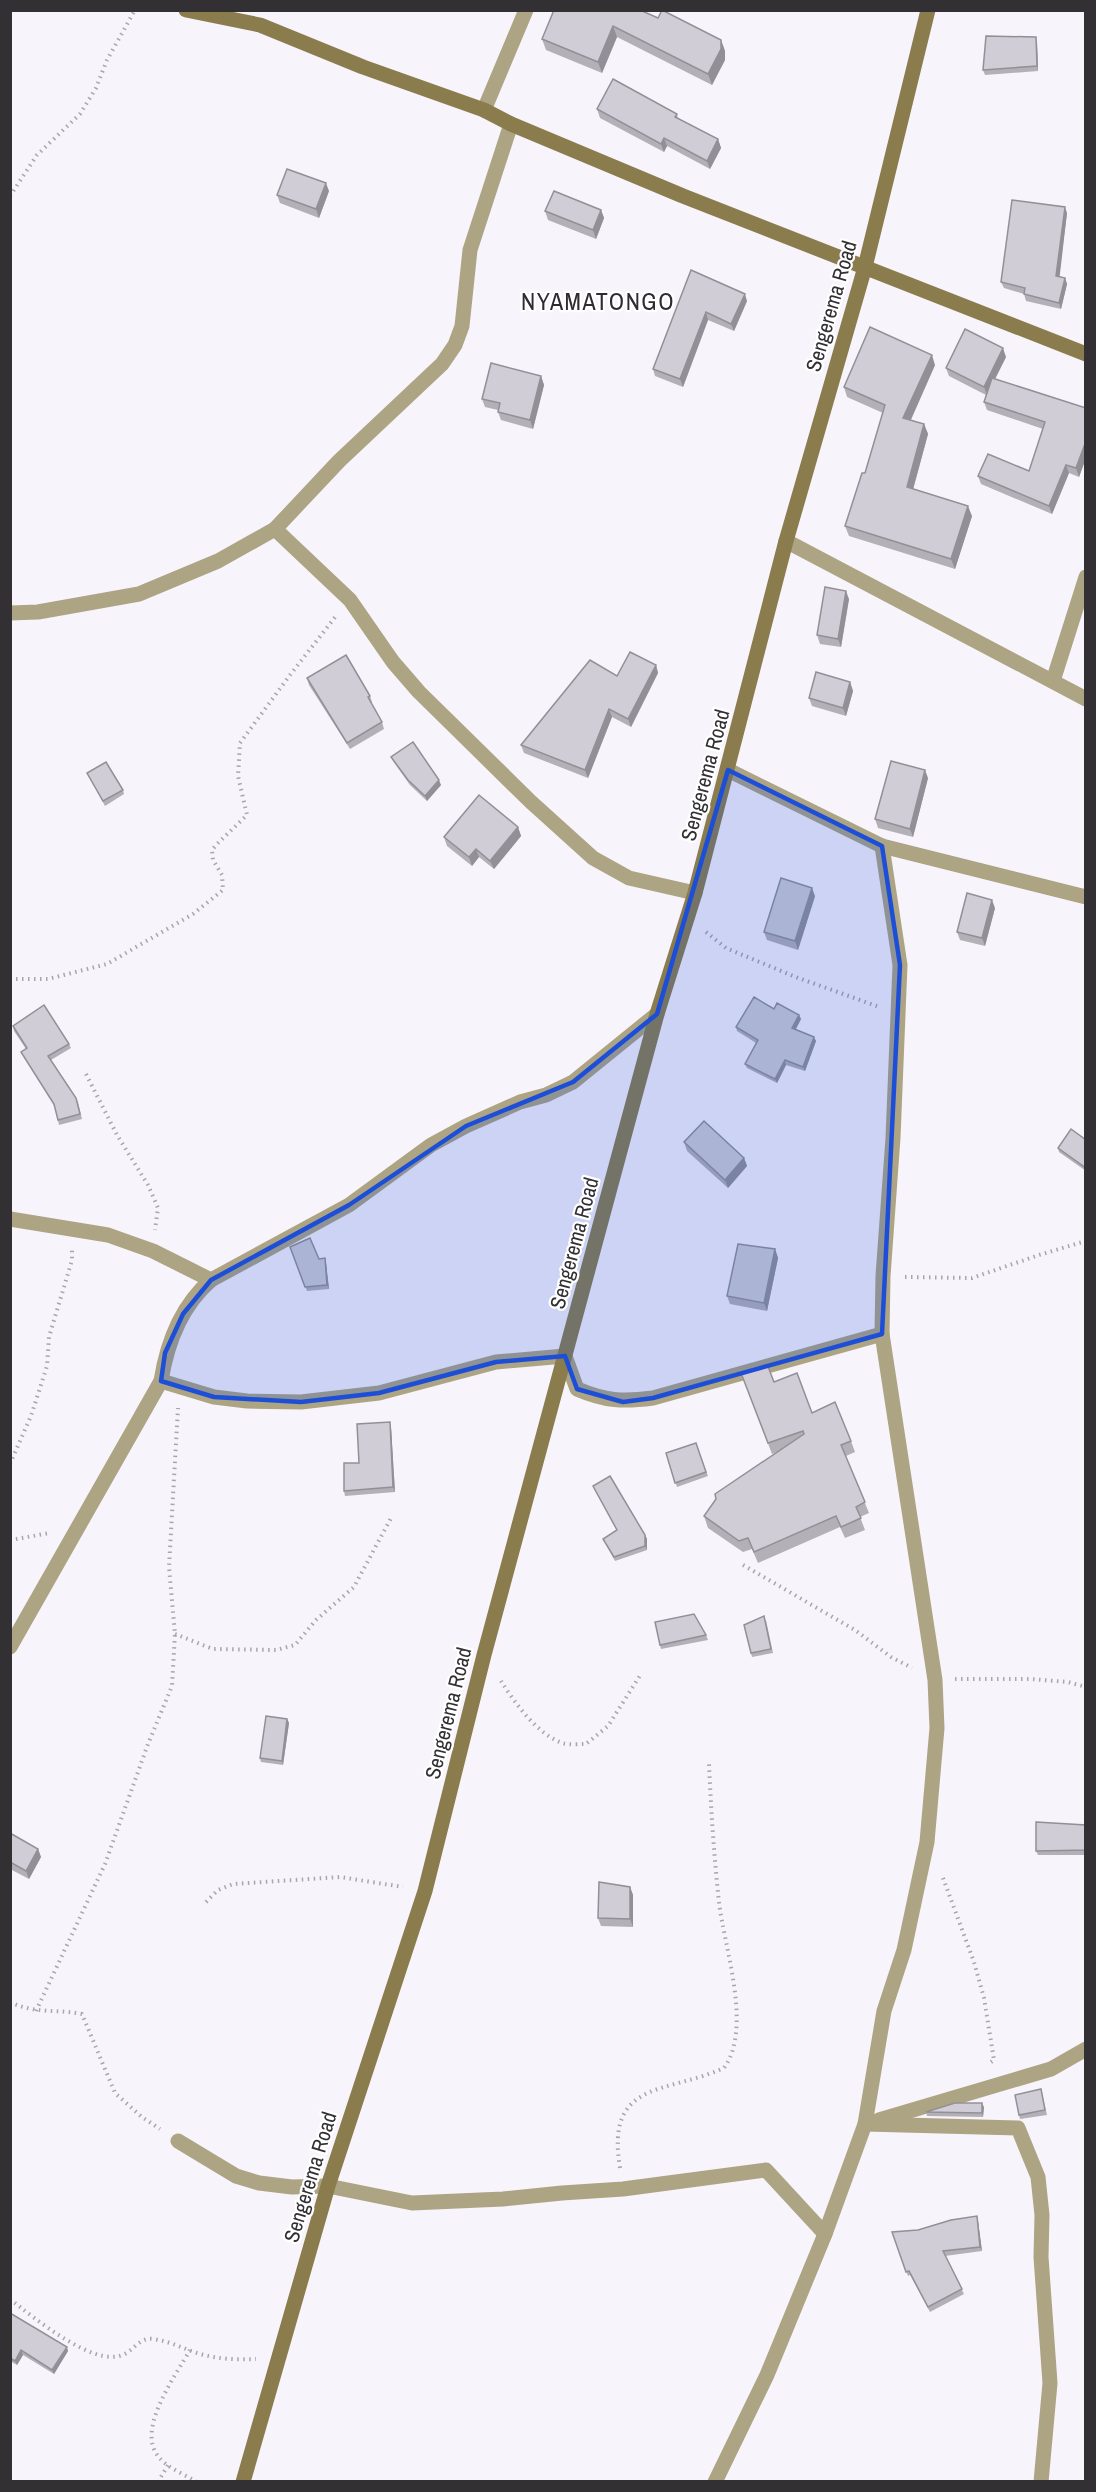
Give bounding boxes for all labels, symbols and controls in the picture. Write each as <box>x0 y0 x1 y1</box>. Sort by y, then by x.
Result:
street label: Sengerema Road <box>798 237 864 375</box>
district label: NYAMATONGO <box>521 285 675 317</box>
street label: Sengerema Road <box>674 706 736 844</box>
street label: Sengerema Road <box>543 1174 605 1312</box>
street label: Sengerema Road <box>418 1644 478 1782</box>
street label: Sengerema Road <box>276 2108 344 2246</box>

